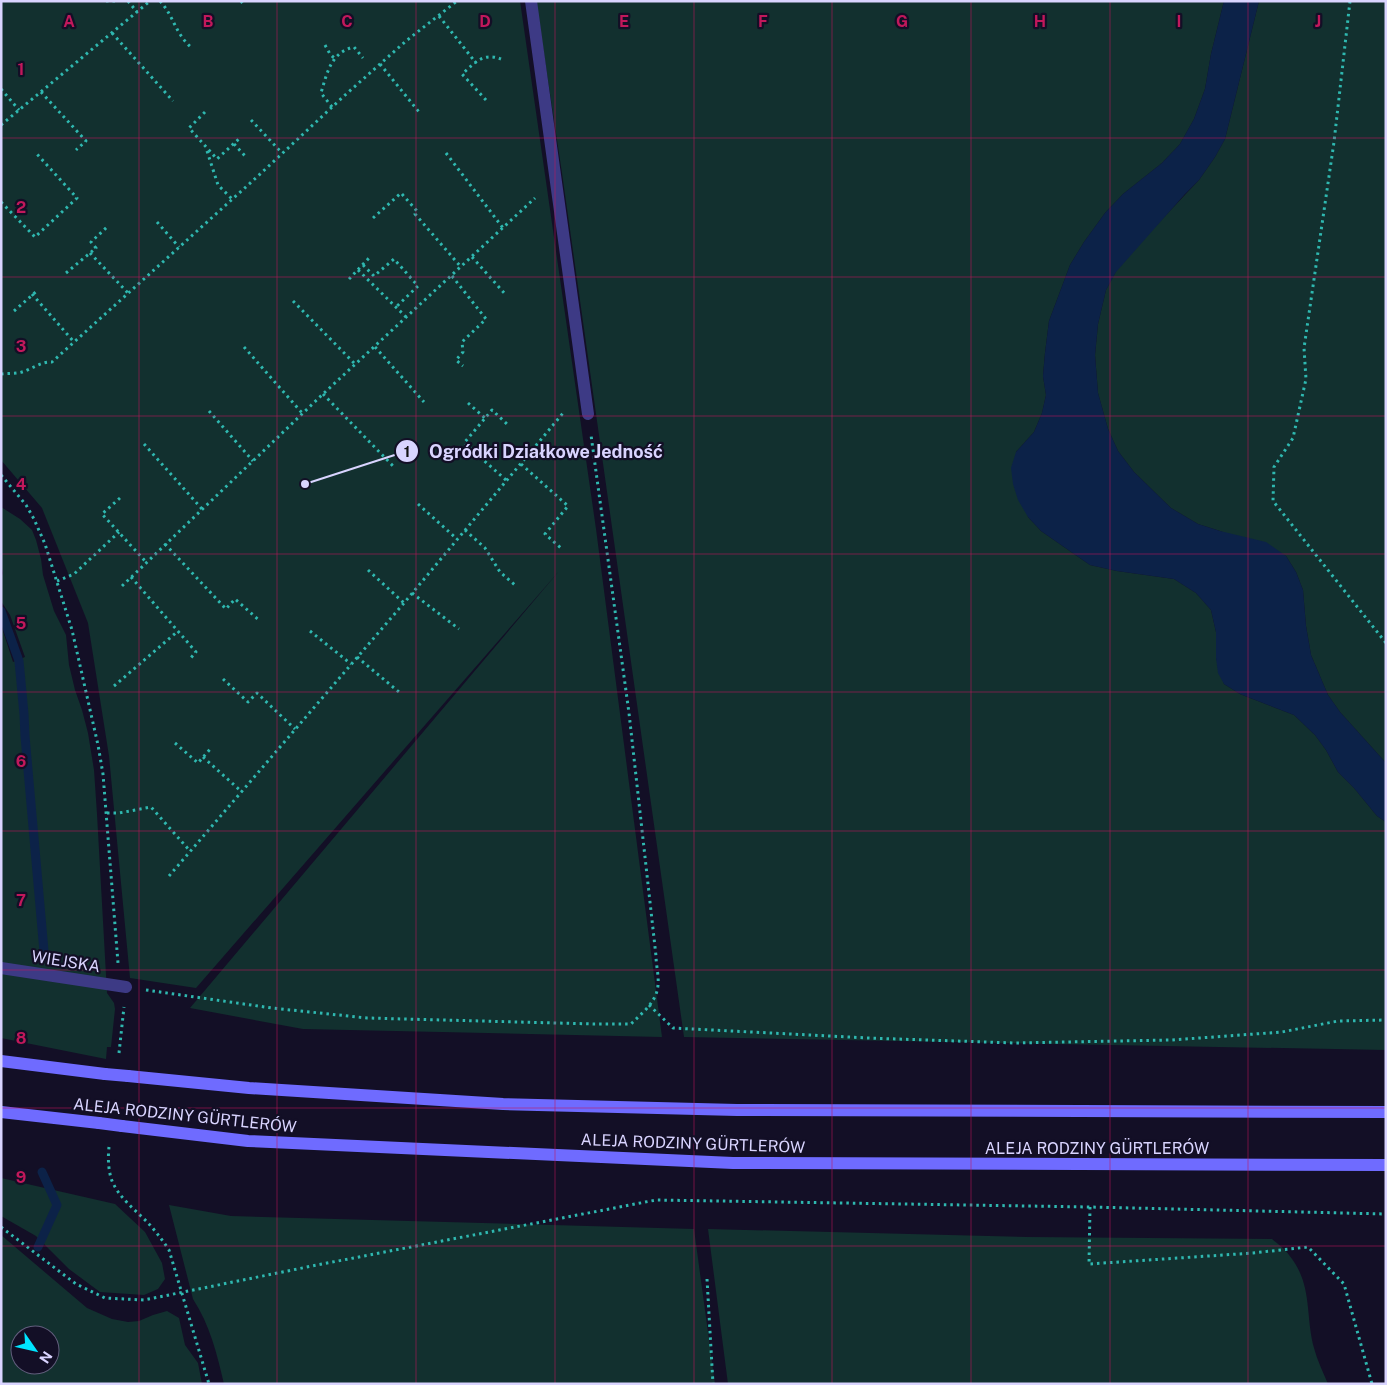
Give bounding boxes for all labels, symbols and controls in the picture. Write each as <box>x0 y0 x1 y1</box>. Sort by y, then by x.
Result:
text: A <box>63 12 75 31</box>
text: B <box>203 12 214 31</box>
text: C <box>341 12 353 31</box>
text: D <box>479 12 491 31</box>
text: E <box>619 12 629 31</box>
text: F <box>758 12 768 31</box>
text: G <box>896 12 908 31</box>
text: H <box>1034 12 1046 31</box>
text: I <box>1177 12 1181 31</box>
text: J <box>1315 12 1321 31</box>
text: 1 <box>18 60 24 79</box>
text: 2 <box>16 198 26 217</box>
text: 3 <box>16 337 26 356</box>
callout: Ogródki Działkowe Jedność <box>394 435 673 468</box>
text: Ogródki Działkowe Jedność <box>429 441 663 462</box>
text: 1 <box>404 443 410 460</box>
text: 4 <box>16 475 27 494</box>
text: 5 <box>16 614 27 633</box>
text: 6 <box>16 752 26 771</box>
text: 7 <box>16 891 26 910</box>
street label: WIEJSKA <box>30 947 102 976</box>
text: 8 <box>16 1029 27 1048</box>
street label: ALEJA RODZINY GÜRTLERÓW <box>72 1093 298 1137</box>
street label: ALEJA RODZINY GÜRTLERÓW <box>580 1129 806 1157</box>
street label: ALEJA RODZINY GÜRTLERÓW <box>985 1138 1209 1158</box>
text: 9 <box>16 1168 26 1187</box>
north arrow <box>10 1325 60 1375</box>
text: N <box>36 1348 55 1366</box>

